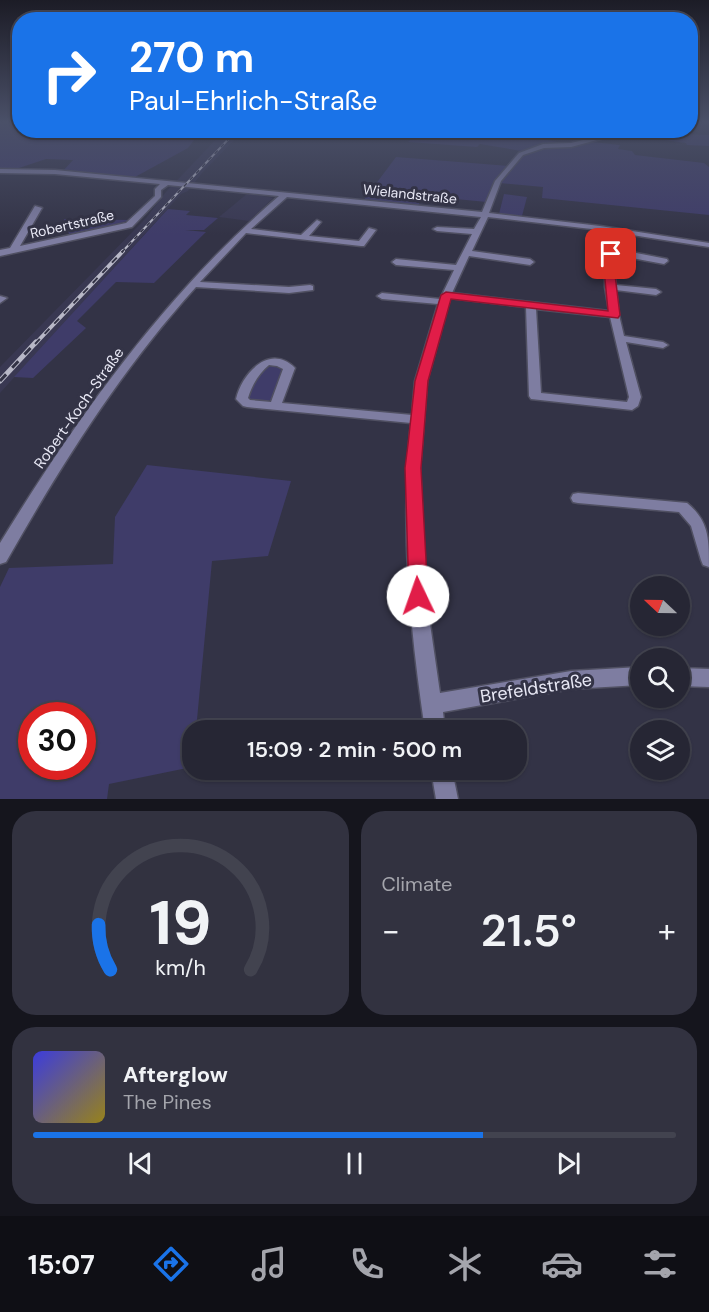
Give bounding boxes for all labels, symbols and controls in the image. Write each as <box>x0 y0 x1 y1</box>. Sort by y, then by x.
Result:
text: 270 m <box>129 30 254 85</box>
icon: right <box>30 36 108 114</box>
text: Paul-Ehrlich-Straße <box>129 83 377 118</box>
street label: Wielandstraße <box>362 180 458 208</box>
street label: Robertstraße <box>28 206 116 242</box>
pin <box>585 228 636 279</box>
icon: arrive <box>594 237 627 270</box>
street label: Robert-Koch-Straße <box>30 343 128 473</box>
position arrow <box>386 564 450 628</box>
north arrow <box>630 576 690 636</box>
map controls <box>630 576 690 780</box>
button: search <box>630 648 690 708</box>
street label: Brefeldstraße <box>478 667 594 709</box>
speed limit sign: 30 <box>18 702 96 780</box>
button: layers <box>630 720 690 780</box>
text: 15:09 · 2 min · 500 m <box>247 735 462 764</box>
text: Climate <box>382 871 452 897</box>
text: 19 <box>149 882 211 963</box>
text: 21.5° <box>481 901 577 960</box>
text: − <box>382 909 400 952</box>
text: + <box>658 909 676 952</box>
text: km/h <box>155 954 206 982</box>
text: Afterglow <box>123 1060 228 1089</box>
text: The Pines <box>123 1089 212 1115</box>
icon: previous <box>124 1147 157 1180</box>
icon: pause <box>338 1147 371 1180</box>
icon: next <box>552 1147 585 1180</box>
icon: directions <box>150 1243 192 1285</box>
icon: music <box>248 1243 290 1285</box>
icon: phone <box>346 1243 388 1285</box>
icon: climate <box>444 1243 486 1285</box>
icon: car <box>541 1243 583 1285</box>
icon: filters <box>639 1243 681 1285</box>
text: 15:07 <box>28 1247 95 1282</box>

